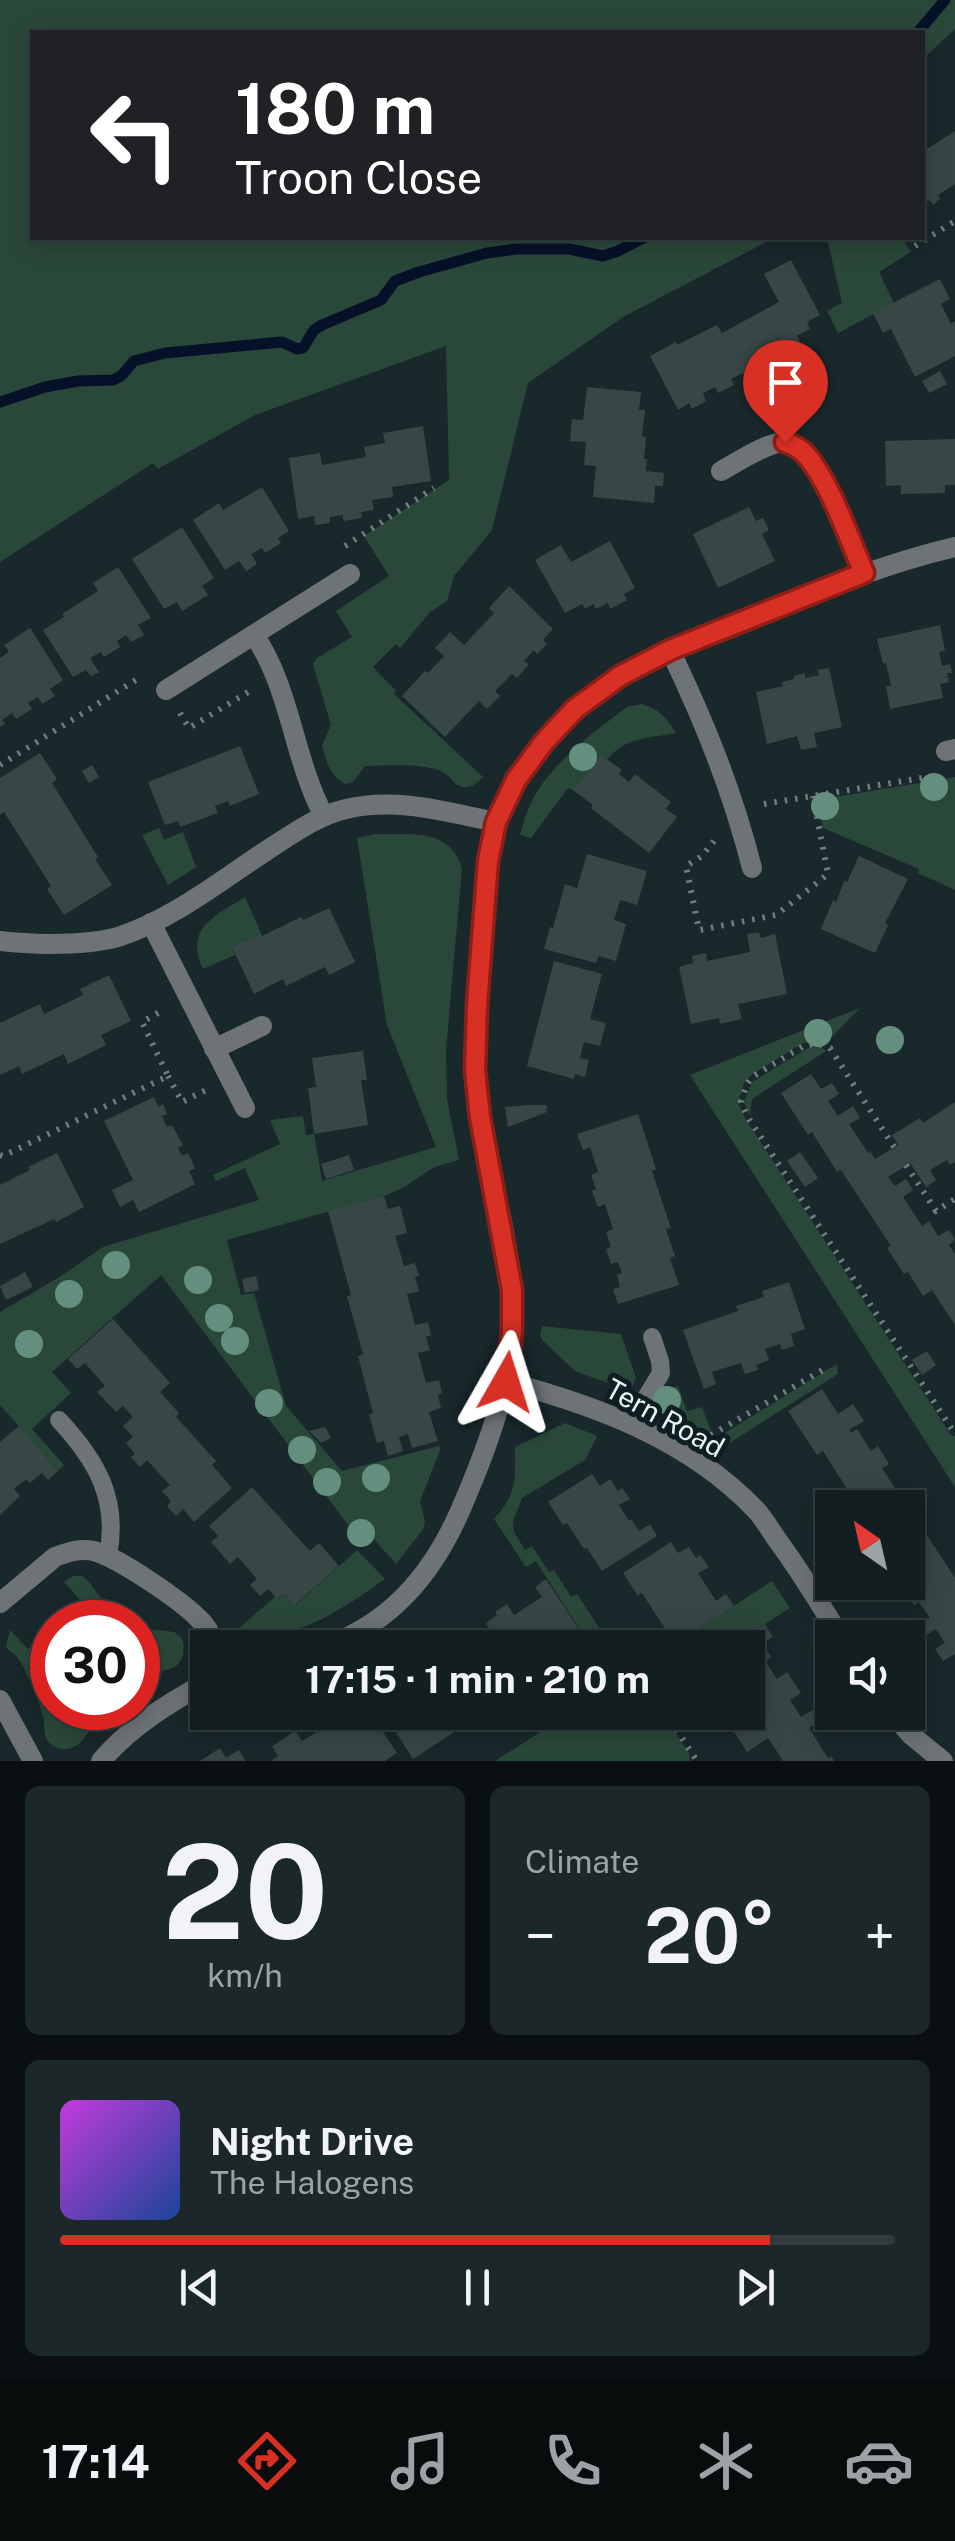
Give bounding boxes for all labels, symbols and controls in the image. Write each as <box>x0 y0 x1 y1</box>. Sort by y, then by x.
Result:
text: 180 m <box>235 67 435 150</box>
icon: left <box>70 70 200 200</box>
text: Troon Close <box>235 151 482 204</box>
pin <box>743 340 828 443</box>
icon: arrive <box>758 355 813 410</box>
position arrow <box>454 1330 558 1434</box>
street label: Tern Road <box>600 1371 730 1464</box>
north arrow <box>815 1490 925 1600</box>
map controls <box>815 1490 925 1730</box>
speed limit sign: 30 <box>30 1600 160 1730</box>
button: sound <box>815 1620 925 1730</box>
text: 17:15 · 1 min · 210 m <box>305 1657 650 1702</box>
text: 20 <box>162 1816 328 1968</box>
text: Climate <box>525 1843 639 1880</box>
text: 20° <box>644 1892 776 1980</box>
text: − <box>525 1904 556 1968</box>
text: + <box>864 1904 895 1968</box>
text: km/h <box>207 1957 283 1994</box>
text: Night Drive <box>210 2119 414 2164</box>
text: The Halogens <box>210 2164 414 2201</box>
icon: previous <box>172 2260 227 2315</box>
icon: pause <box>450 2260 505 2315</box>
icon: next <box>728 2260 783 2315</box>
icon: directions <box>232 2426 302 2496</box>
icon: music <box>385 2426 455 2496</box>
icon: phone <box>538 2426 608 2496</box>
icon: climate <box>691 2426 761 2496</box>
icon: car <box>844 2426 914 2496</box>
text: 17:14 <box>41 2435 150 2488</box>

